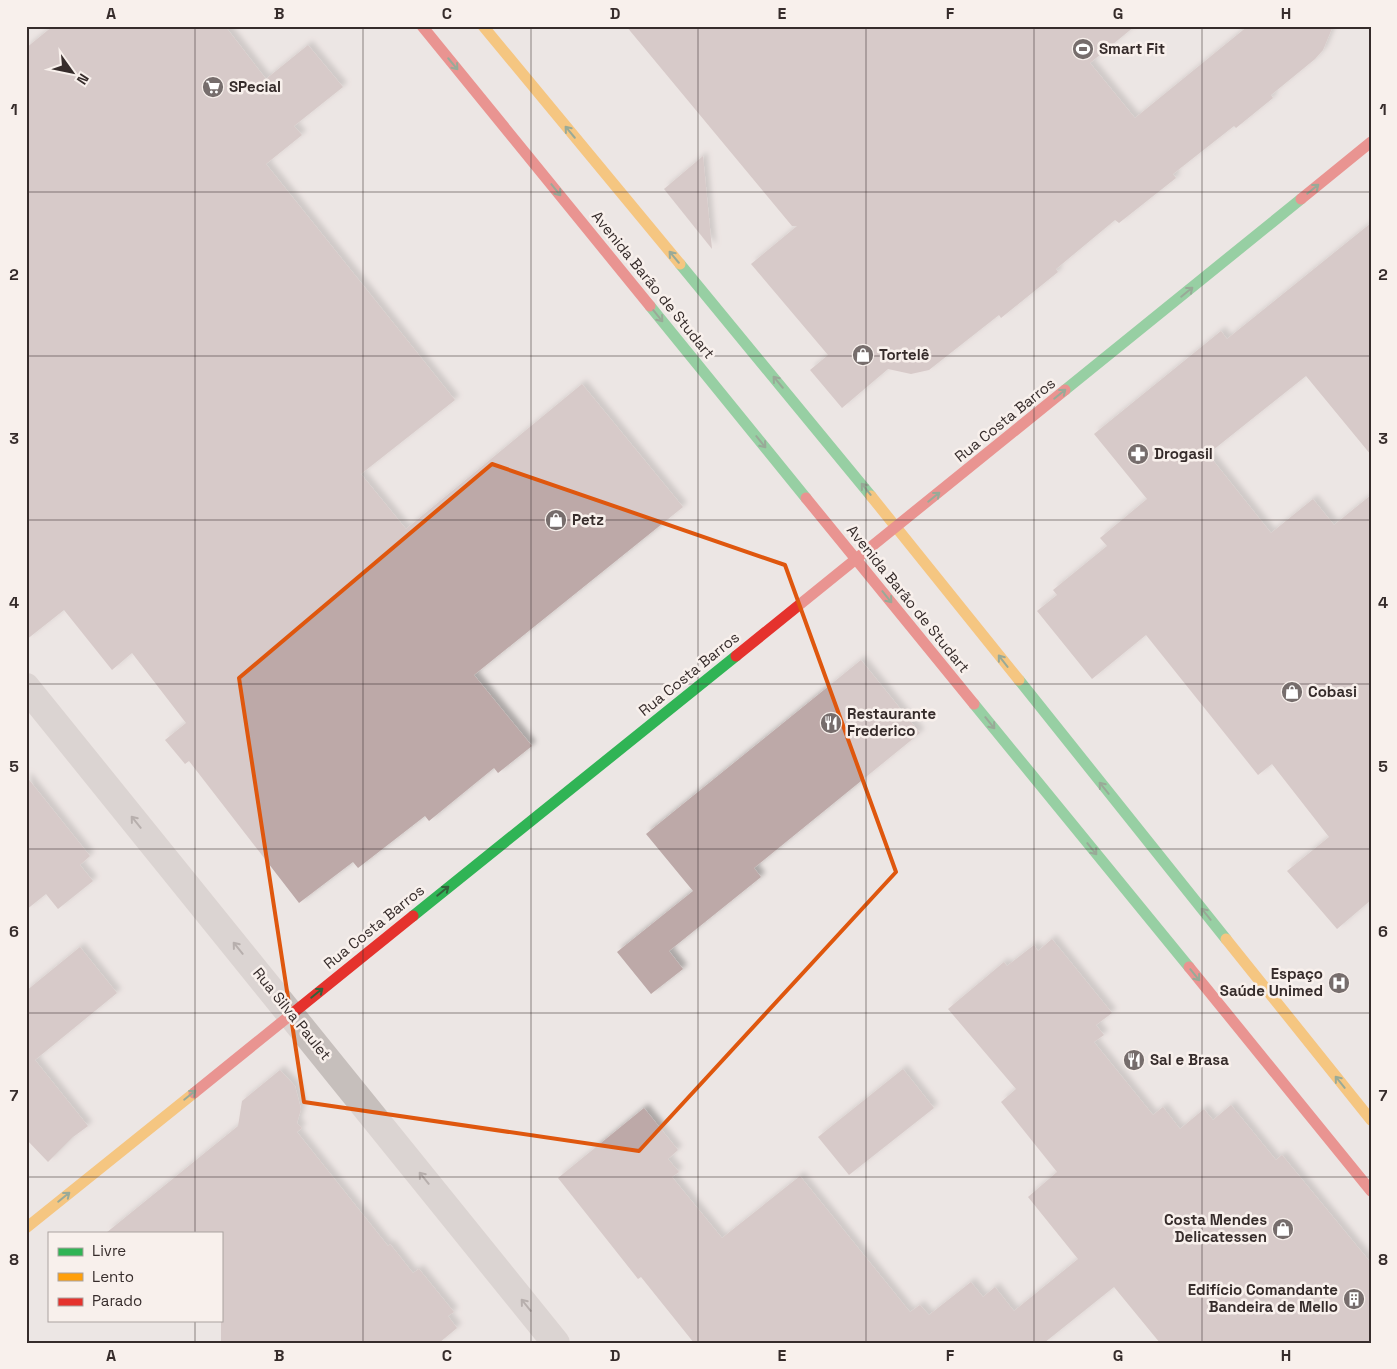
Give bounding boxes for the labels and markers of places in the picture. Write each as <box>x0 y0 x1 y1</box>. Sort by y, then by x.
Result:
sports icon: Smart Fit <box>1071 37 1095 61</box>
place label: Smart Fit <box>1099 39 1165 58</box>
supermarket icon: SPecial <box>201 75 225 99</box>
place label: SPecial <box>229 77 281 96</box>
shop icon: Tortelê <box>851 343 875 367</box>
place label: Tortelê <box>879 345 930 364</box>
pharmacy icon: Drogasil <box>1126 442 1150 466</box>
place label: Drogasil <box>1154 444 1213 463</box>
shop icon: Petz <box>544 508 568 532</box>
place label: Petz <box>572 510 604 529</box>
shop icon: Cobasi <box>1280 680 1304 704</box>
place label: Cobasi <box>1308 682 1357 701</box>
place label: Restaurante Frederico <box>847 704 936 740</box>
restaurant icon: Restaurante Frederico <box>819 711 843 735</box>
place label: Espaço Saúde Unimed <box>1220 964 1323 1000</box>
hospital icon: Espaço Saúde Unimed <box>1327 971 1351 995</box>
restaurant icon: Sal e Brasa <box>1122 1048 1146 1072</box>
place label: Sal e Brasa <box>1150 1050 1229 1069</box>
place label: Costa Mendes Delicatessen <box>1164 1210 1267 1246</box>
shop icon: Costa Mendes Delicatessen <box>1271 1217 1295 1241</box>
place label: Edifício Comandante Bandeira de Mello <box>1188 1280 1338 1316</box>
building icon: Edifício Comandante Bandeira de Mello <box>1342 1287 1366 1311</box>

